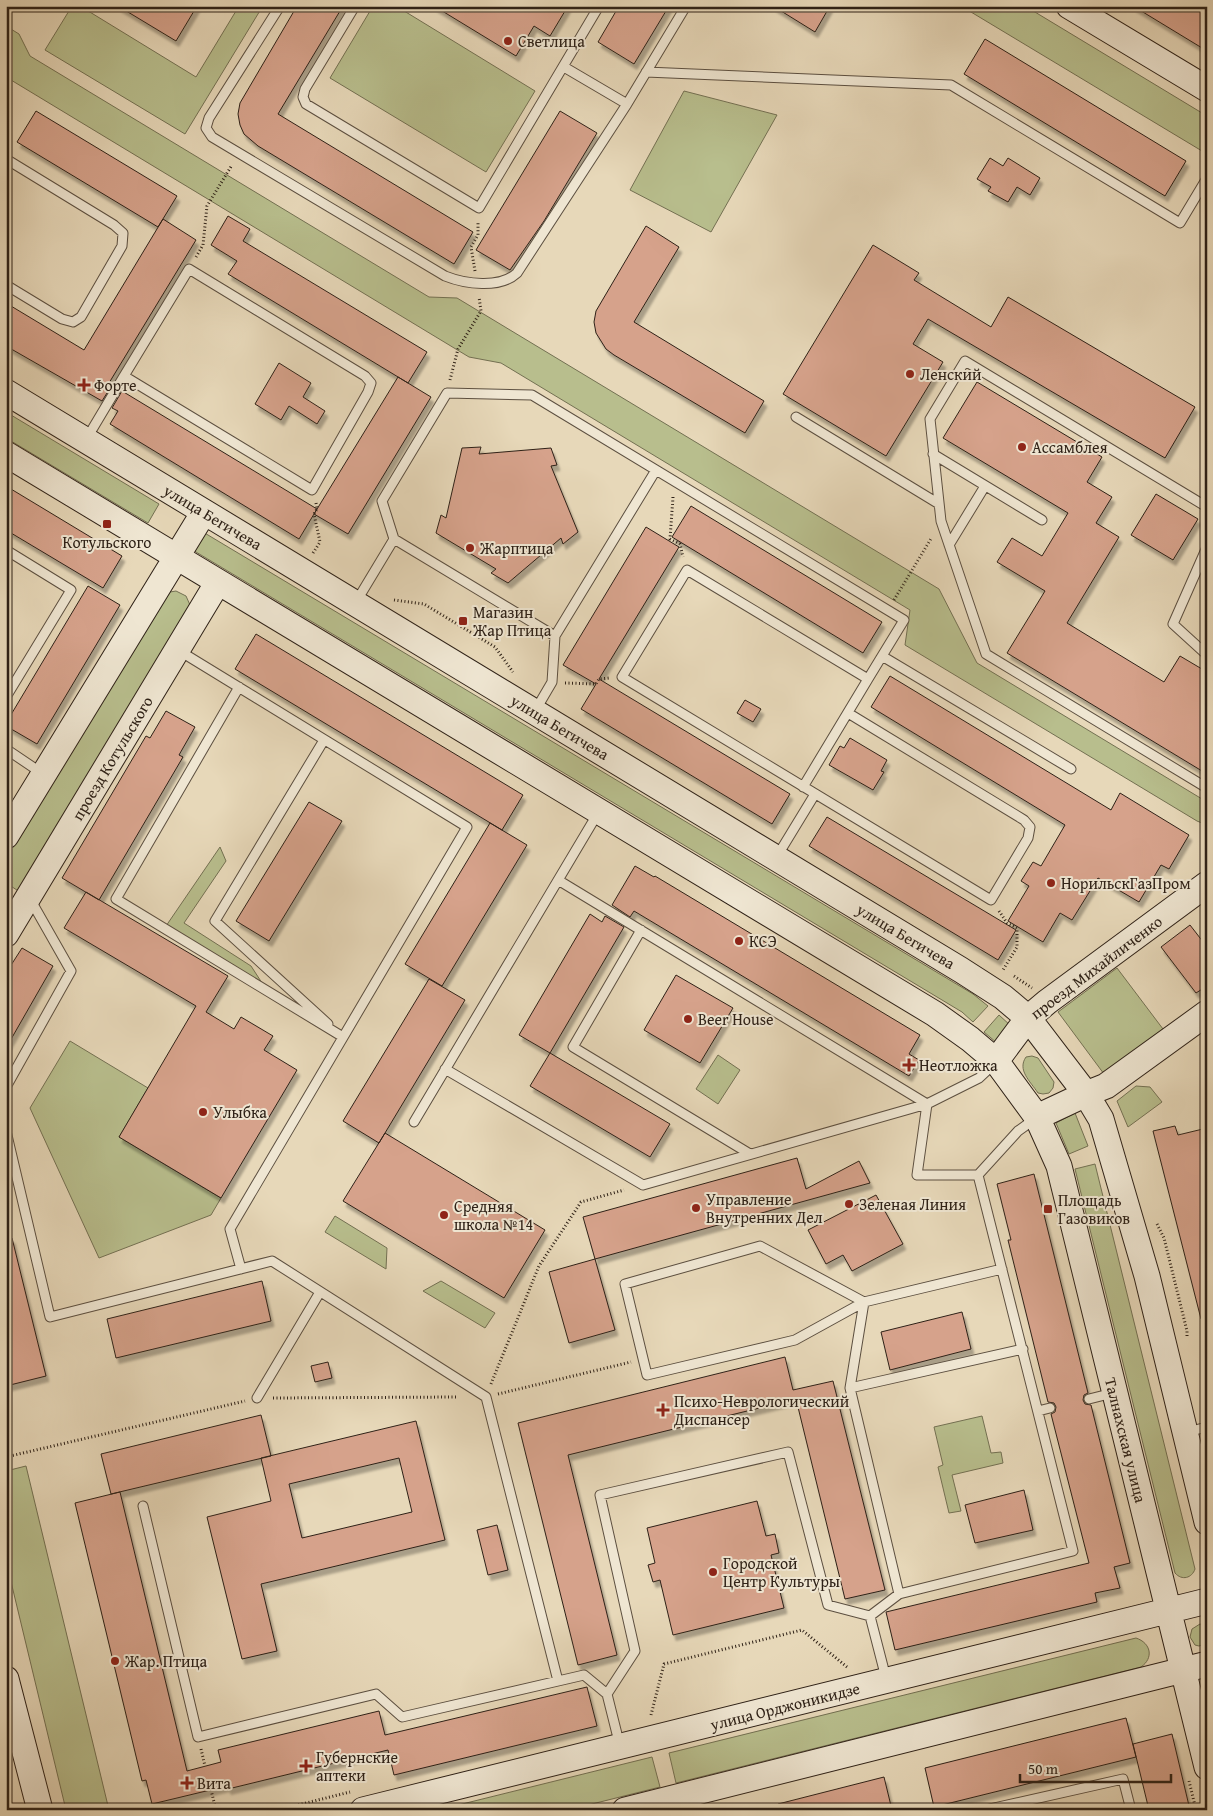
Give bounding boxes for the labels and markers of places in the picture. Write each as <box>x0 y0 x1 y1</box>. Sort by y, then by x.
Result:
place label: Светлица <box>518 29 585 53</box>
marker: Светлица <box>502 35 514 47</box>
place label: Ленский <box>920 362 982 386</box>
marker: Ленский <box>904 368 916 380</box>
place label: Форте <box>94 373 136 397</box>
marker: Форте <box>78 379 90 391</box>
place label: Ассамблея <box>1032 435 1108 459</box>
marker: Ассамблея <box>1016 441 1028 453</box>
marker: Котульского <box>101 518 113 530</box>
place label: Котульского <box>63 530 151 554</box>
place label: Жарптица <box>479 536 554 560</box>
marker: Жарптица <box>464 542 476 554</box>
place label: Магазин Жар Птица <box>472 600 552 642</box>
marker: Магазин Жар Птица <box>457 615 469 627</box>
place label: НорильскГазПром <box>1061 871 1191 895</box>
marker: НорильскГазПром <box>1045 877 1057 889</box>
place label: КСЭ <box>749 929 777 953</box>
marker: КСЭ <box>733 935 745 947</box>
place label: Beer House <box>698 1007 774 1031</box>
marker: Beer House <box>682 1013 694 1025</box>
place label: Неотложка <box>919 1053 998 1077</box>
marker: Неотложка <box>903 1059 915 1071</box>
place label: Улыбка <box>213 1100 267 1124</box>
marker: Улыбка <box>197 1106 209 1118</box>
place label: Управление Внутренних Дел <box>706 1187 823 1229</box>
place label: Площадь Газовиков <box>1058 1188 1130 1230</box>
place label: Зеленая Линия <box>859 1192 966 1216</box>
place label: Средняя школа №14 <box>454 1194 533 1236</box>
marker: Зеленая Линия <box>843 1198 855 1210</box>
marker: Управление Внутренних Дел <box>690 1202 702 1214</box>
marker: Площадь Газовиков <box>1042 1203 1054 1215</box>
marker: Средняя школа №14 <box>438 1209 450 1221</box>
place label: Психо-Неврологический Диспансер <box>673 1389 850 1431</box>
marker: Психо-Неврологический Диспансер <box>656 1403 670 1417</box>
place label: Городской Центр Культуры <box>723 1551 840 1593</box>
marker: Городской Центр Культуры <box>707 1566 719 1578</box>
place label: Жар. Птица <box>124 1649 208 1673</box>
marker: Жар. Птица <box>109 1655 121 1667</box>
place label: Губернские аптеки <box>316 1745 398 1787</box>
marker: Губернские аптеки <box>300 1760 312 1772</box>
place label: Вита <box>197 1771 231 1795</box>
marker: Вита <box>181 1777 193 1789</box>

